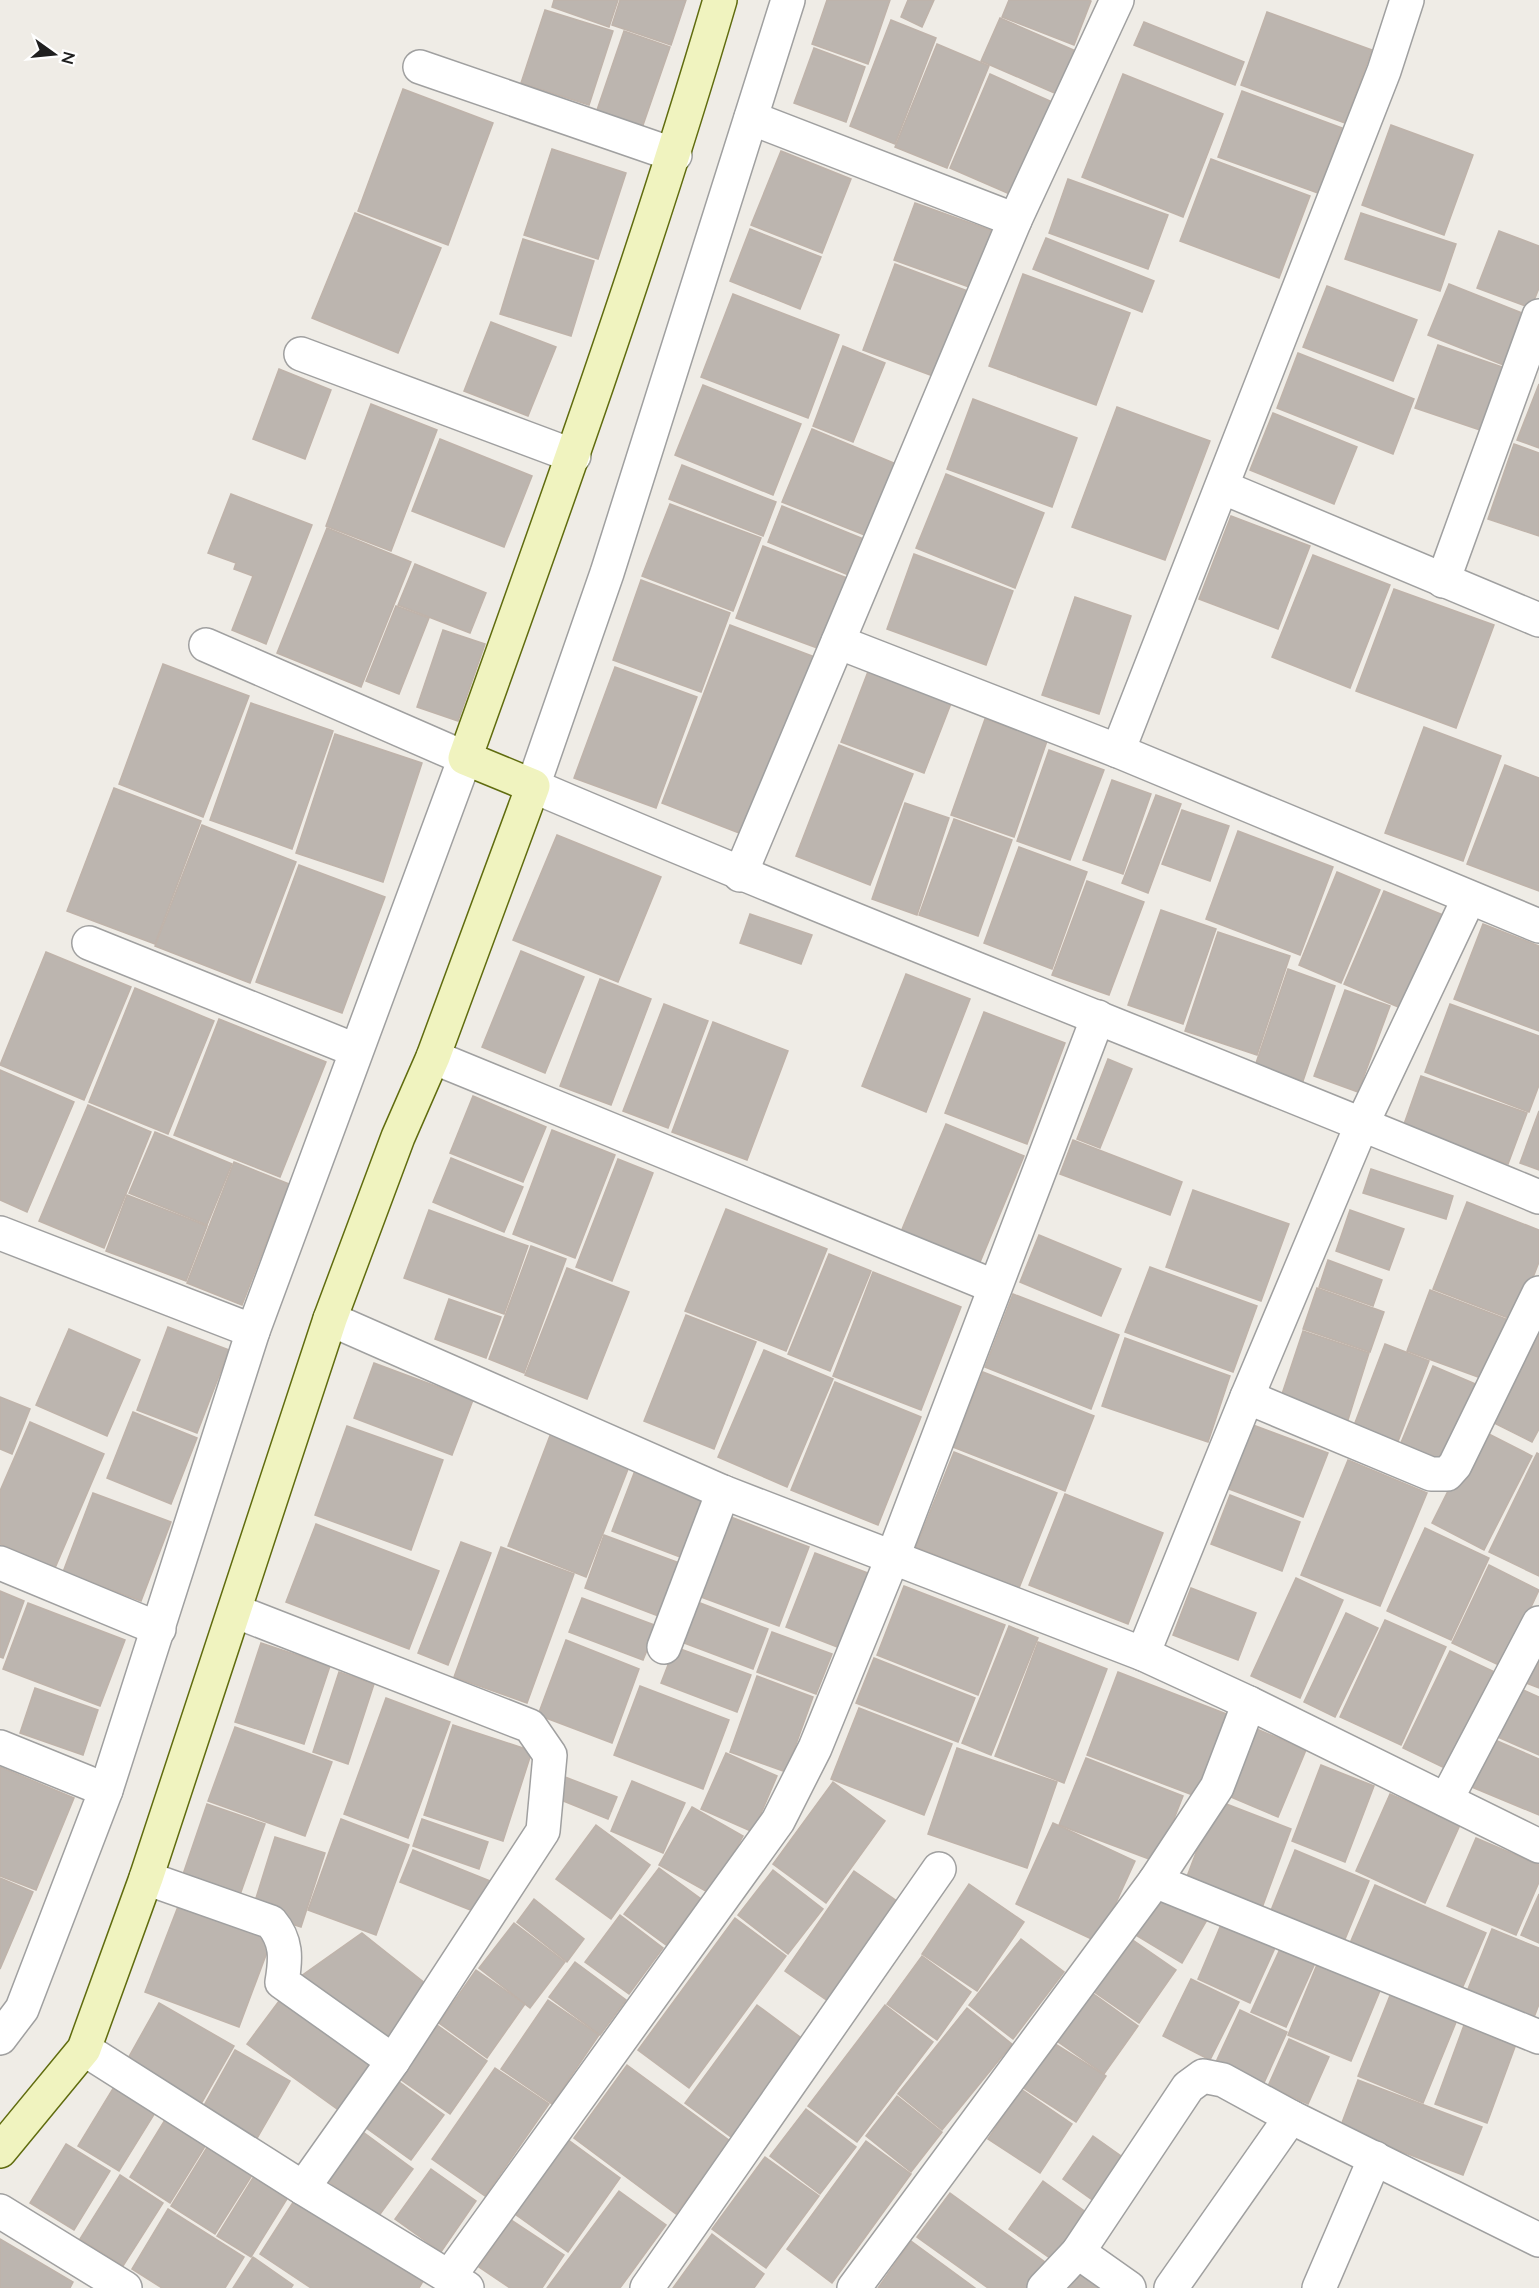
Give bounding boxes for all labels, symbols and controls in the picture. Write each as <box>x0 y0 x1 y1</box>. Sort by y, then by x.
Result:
north arrow <box>24 24 84 84</box>
text: N <box>58 50 80 66</box>

